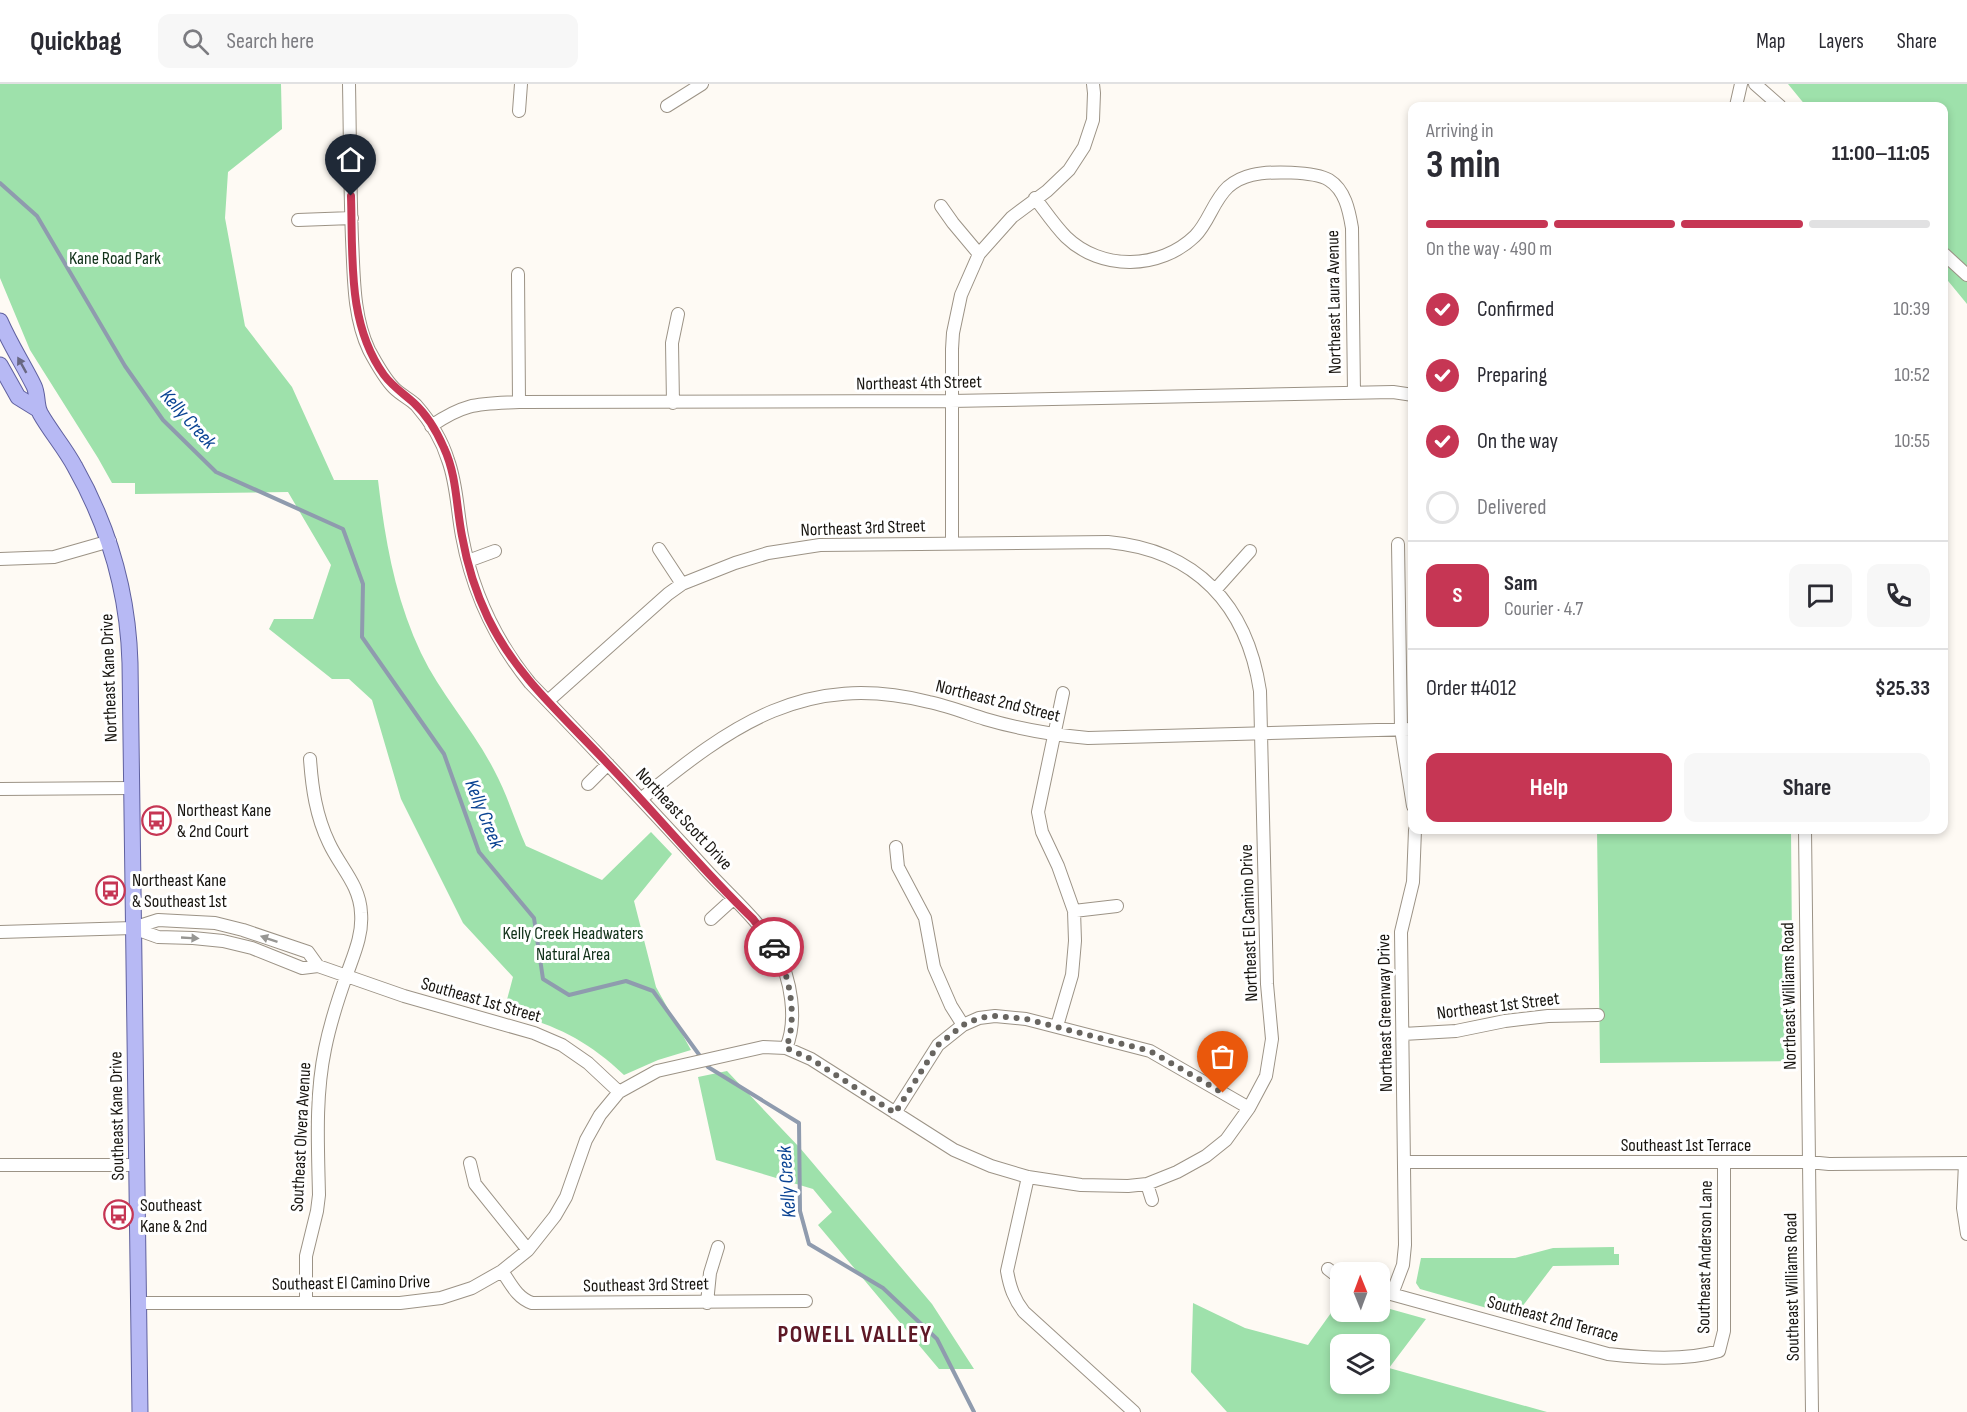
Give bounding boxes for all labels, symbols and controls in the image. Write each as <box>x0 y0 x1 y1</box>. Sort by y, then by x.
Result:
search box <box>158 14 578 68</box>
text: Quickbag <box>30 25 122 58</box>
icon: search <box>179 25 212 58</box>
text: Search here <box>227 28 314 55</box>
text: Map <box>1756 29 1785 54</box>
text: Layers <box>1818 29 1864 54</box>
text: Share <box>1897 29 1937 54</box>
text: Arriving in <box>1426 119 1494 143</box>
pin <box>325 134 376 196</box>
text: 11:00–11:05 <box>1832 140 1930 167</box>
text: 3 min <box>1426 142 1501 189</box>
icon: home <box>334 143 367 176</box>
street label: Northeast Laura Avenue <box>1322 230 1346 374</box>
text: On the way · 490 m <box>1426 237 1552 261</box>
park label: Kane Road Park <box>69 248 161 269</box>
icon: check <box>1426 293 1459 326</box>
text: Confirmed <box>1477 296 1554 323</box>
text: 10:39 <box>1893 297 1930 321</box>
one-way arrow <box>17 356 27 373</box>
icon: check <box>1426 359 1459 392</box>
text: Preparing <box>1477 362 1547 389</box>
text: 10:52 <box>1894 363 1930 387</box>
street label: Northeast 4th Street <box>856 371 983 395</box>
water label: Kelly Creek <box>155 384 221 454</box>
icon: check <box>1426 425 1459 458</box>
text: On the way <box>1477 428 1558 455</box>
text: 10:55 <box>1895 429 1930 453</box>
text: Delivered <box>1477 494 1546 521</box>
street label: Northeast 3rd Street <box>800 515 926 541</box>
button: chat <box>1789 564 1852 627</box>
button: phone <box>1867 564 1930 627</box>
text: Sam <box>1504 570 1538 597</box>
text: S <box>1453 582 1462 609</box>
text: Courier · 4.7 <box>1504 597 1583 621</box>
street label: Northeast Kane Drive <box>96 613 122 743</box>
street label: Northeast 2nd Street <box>934 675 1063 727</box>
text: Order #4012 <box>1426 675 1517 702</box>
text: $25.33 <box>1875 675 1930 702</box>
button: Help <box>1426 753 1672 822</box>
button: Share <box>1684 753 1930 822</box>
street label: Northeast Scott Drive <box>631 764 737 874</box>
water label: Kelly Creek <box>459 776 509 852</box>
place label: Northeast Kane & 2nd Court <box>177 800 271 842</box>
bus stop icon: Northeast Kane & 2nd Court <box>140 804 172 836</box>
street label: Northeast El Camino Drive <box>1236 844 1262 1002</box>
place label: Northeast Kane & Southeast 1st <box>132 870 228 912</box>
bus stop icon: Northeast Kane & Southeast 1st <box>95 874 127 906</box>
courier <box>744 917 804 977</box>
street label: Northeast Williams Road <box>1777 922 1801 1070</box>
park label: Kelly Creek Headwaters Natural Area <box>503 923 643 965</box>
icon: car <box>758 931 791 964</box>
one-way arrow <box>260 933 278 943</box>
one-way arrow <box>181 934 200 943</box>
street label: Northeast Greenway Drive <box>1373 934 1397 1092</box>
street label: Southeast 1st Street <box>419 973 544 1027</box>
street label: Northeast 1st Street <box>1436 988 1561 1024</box>
pin <box>1197 1031 1248 1093</box>
icon: bag <box>1206 1040 1239 1073</box>
street label: Southeast Kane Drive <box>105 1051 129 1181</box>
street label: Southeast Olvera Avenue <box>287 1062 315 1212</box>
street label: Southeast 1st Terrace <box>1621 1135 1751 1156</box>
water label: Kelly Creek <box>772 1145 801 1219</box>
street label: Southeast Anderson Lane <box>1693 1180 1717 1334</box>
place label: Southeast Kane & 2nd <box>140 1195 207 1237</box>
bus stop icon: Southeast Kane & 2nd <box>103 1199 135 1231</box>
street label: Southeast Williams Road <box>1780 1213 1804 1361</box>
north arrow <box>1330 1262 1390 1322</box>
map controls <box>1330 1262 1390 1394</box>
street label: Southeast El Camino Drive <box>272 1271 430 1295</box>
street label: Southeast 3rd Street <box>583 1273 710 1297</box>
street label: Southeast 2nd Terrace <box>1485 1291 1621 1347</box>
district label: POWELL VALLEY <box>777 1320 933 1349</box>
button: layers <box>1330 1334 1390 1394</box>

